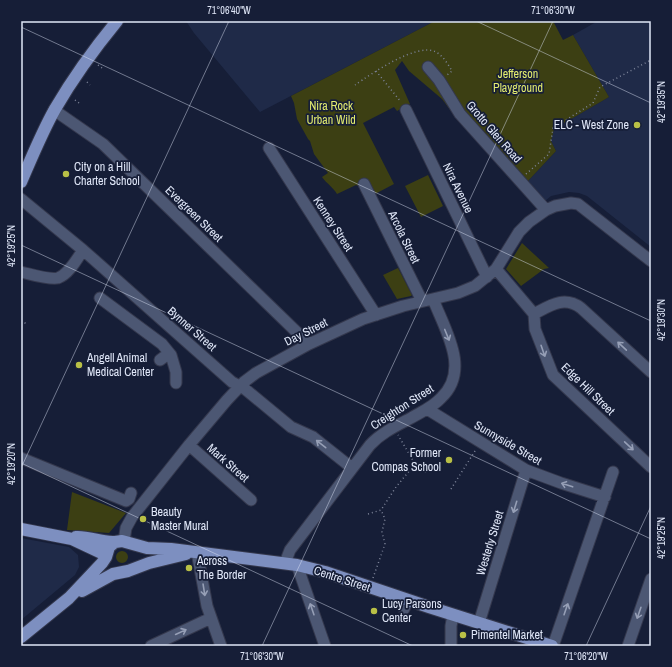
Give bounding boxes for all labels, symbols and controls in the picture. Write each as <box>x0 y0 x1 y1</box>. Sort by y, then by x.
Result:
text: 71°06'40"W <box>207 4 251 17</box>
text: 71°06'30"W <box>531 4 575 17</box>
park label: Jefferson Playground <box>493 66 543 96</box>
text: 42°19'35"N <box>655 81 668 123</box>
park label: Nira Rock Urban Wild <box>306 98 356 128</box>
street label: Grotto Glen Road <box>463 98 525 166</box>
place label: ELC - West Zone <box>554 117 629 133</box>
marker: ELC - West Zone <box>632 120 642 130</box>
place label: City on a Hill Charter School <box>74 159 140 189</box>
street label: Nira Avenue <box>439 160 477 216</box>
marker: City on a Hill Charter School <box>61 169 71 179</box>
street label: Evergreen Street <box>162 182 227 246</box>
street label: Kenney Street <box>309 193 357 255</box>
street label: Arcola Street <box>384 207 424 266</box>
text: 42°19'25"N <box>5 225 18 267</box>
text: 42°19'30"N <box>655 299 668 341</box>
street label: Bynner Street <box>164 303 220 355</box>
street label: Day Street <box>282 314 331 350</box>
one-way arrow <box>444 329 452 341</box>
one-way arrow <box>618 342 628 351</box>
one-way arrow <box>540 345 548 357</box>
place label: Angell Animal Medical Center <box>86 350 154 380</box>
street label: Edge Hill Street <box>558 359 619 419</box>
marker: Angell Animal Medical Center <box>74 360 84 370</box>
street label: Creighton Street <box>367 380 437 433</box>
street label: Sunnyside Street <box>471 417 545 469</box>
street label: Mark Street <box>204 440 253 486</box>
one-way arrow <box>316 440 327 448</box>
one-way arrow <box>624 441 634 451</box>
text: 42°19'20"N <box>5 443 18 485</box>
place label: Former Compas School <box>372 445 442 475</box>
marker: Former Compas School <box>444 455 454 465</box>
one-way arrow <box>561 481 574 488</box>
one-way arrow <box>511 500 518 513</box>
place label: Beauty Master Mural <box>151 504 208 534</box>
street label: Westerly Street <box>473 508 508 577</box>
marker: Beauty Master Mural <box>138 514 148 524</box>
text: 42°19'25"N <box>655 517 668 559</box>
place label: Across The Border <box>196 553 247 583</box>
street label: Centre Street <box>312 562 373 596</box>
marker: Across The Border <box>184 563 194 573</box>
one-way arrow <box>200 584 208 597</box>
place label: Lucy Parsons Center <box>382 596 442 626</box>
one-way arrow <box>308 603 315 616</box>
one-way arrow <box>562 604 570 616</box>
marker: Lucy Parsons Center <box>369 606 379 616</box>
one-way arrow <box>635 606 643 618</box>
place label: Pimentel Market <box>471 627 543 643</box>
one-way arrow <box>174 628 186 635</box>
marker: Pimentel Market <box>458 630 468 640</box>
text: 71°06'30"W <box>240 650 284 663</box>
text: 71°06'20"W <box>564 650 608 663</box>

